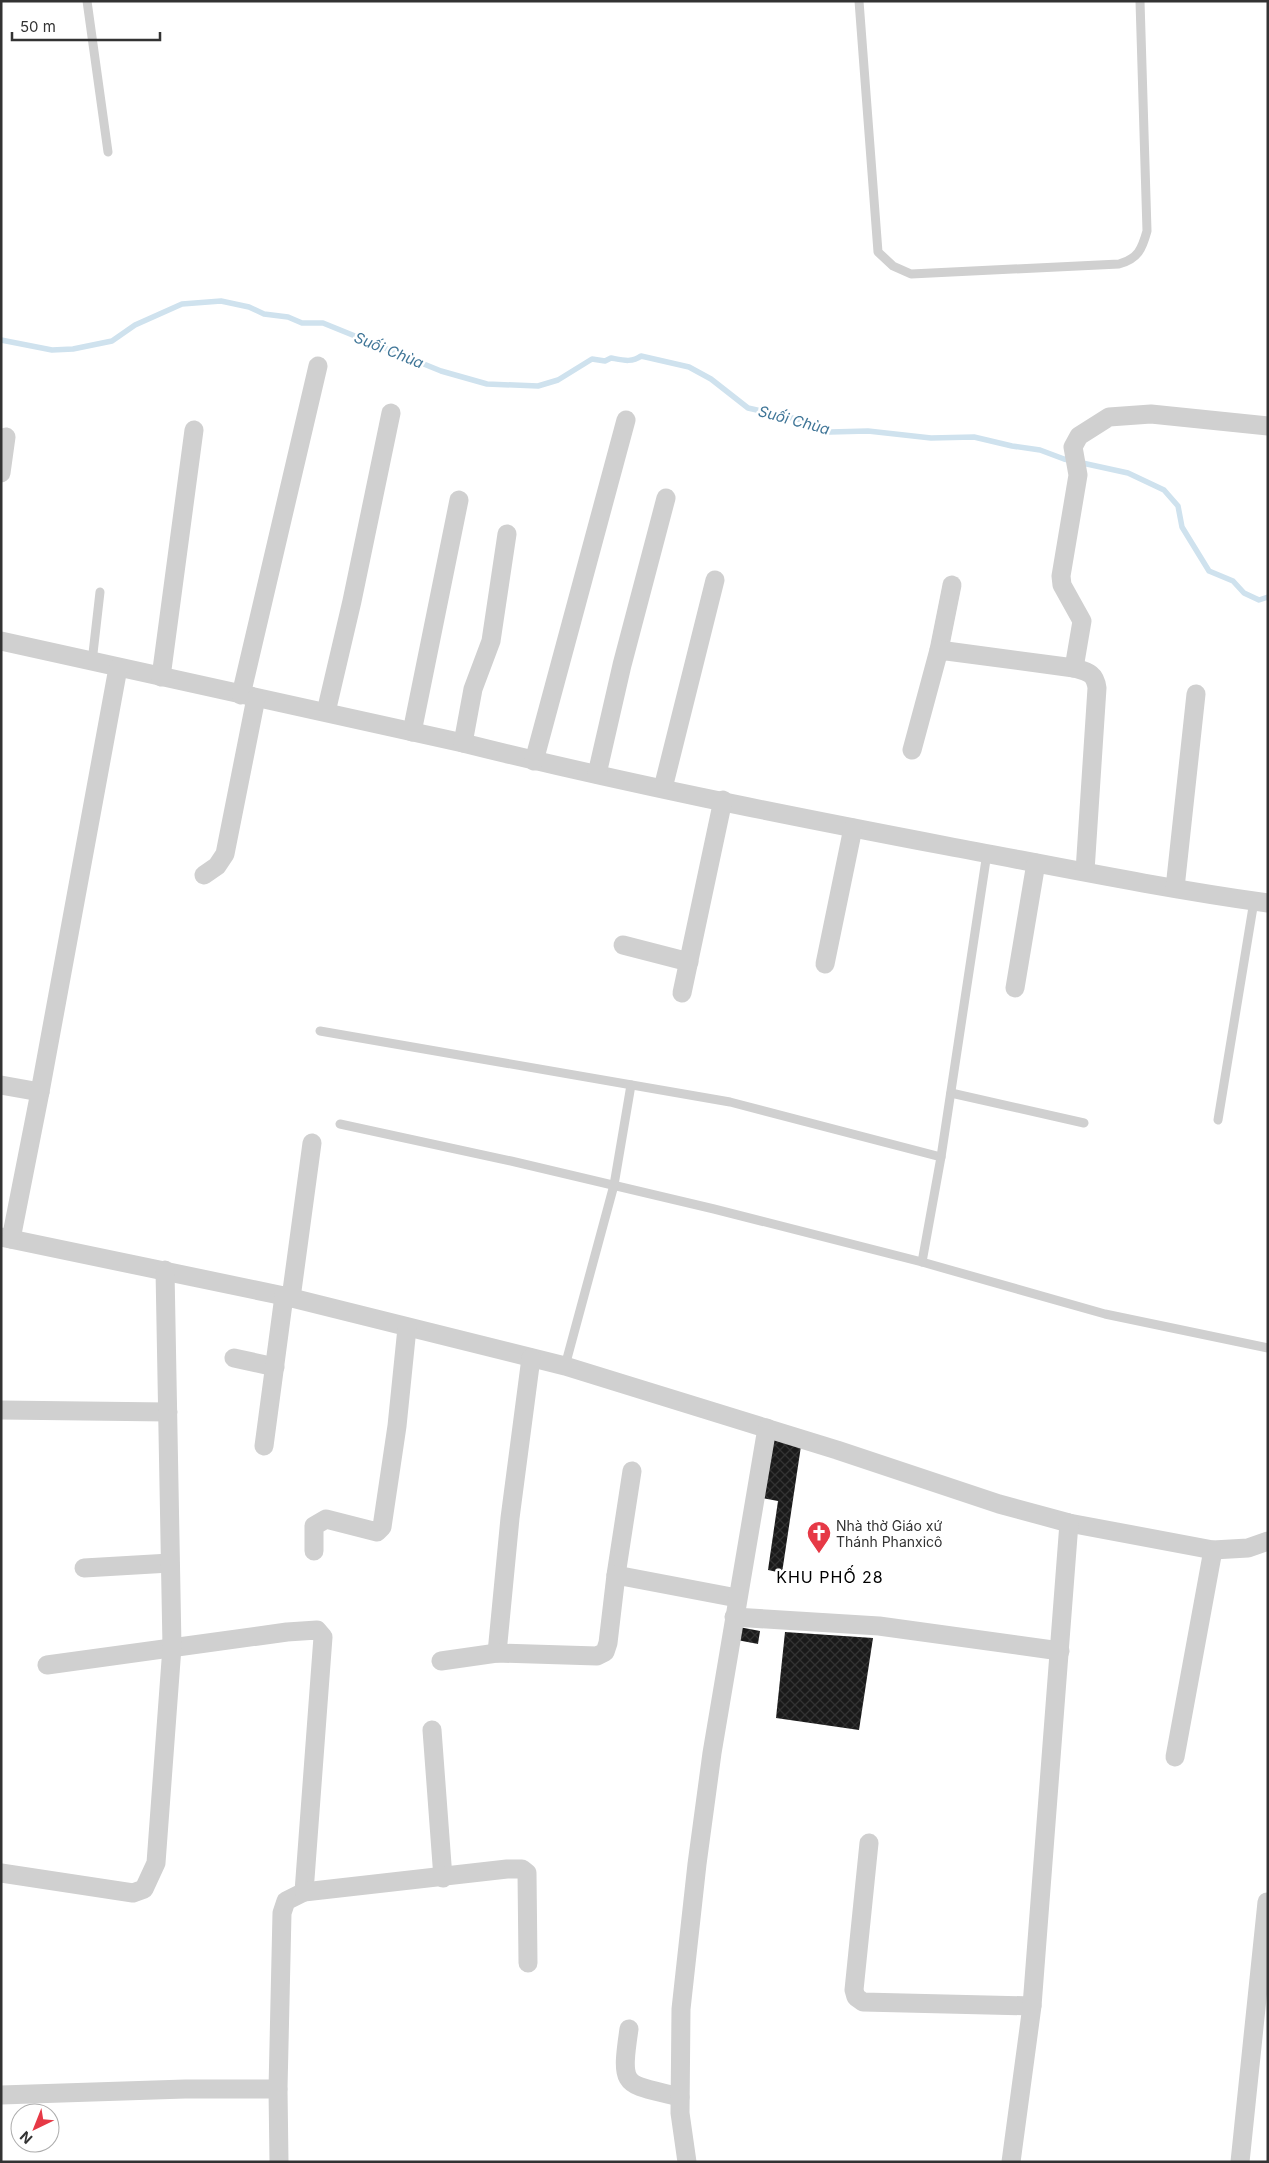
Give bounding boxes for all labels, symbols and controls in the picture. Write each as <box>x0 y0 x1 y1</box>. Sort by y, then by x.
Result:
scale bar <box>12 10 160 42</box>
text: 50 m <box>20 17 56 36</box>
water label: Suối Chùa <box>351 327 427 373</box>
water label: Suối Chùa <box>756 401 832 439</box>
place label: Nhà thờ Giáo xứ Thánh Phanxicô <box>836 1517 942 1550</box>
church icon: Nhà thờ Giáo xứ Thánh Phanxicô <box>806 1520 832 1554</box>
district label: KHU PHỐ 28 <box>776 1565 884 1587</box>
north arrow <box>10 2103 60 2153</box>
text: N <box>16 2128 35 2148</box>

